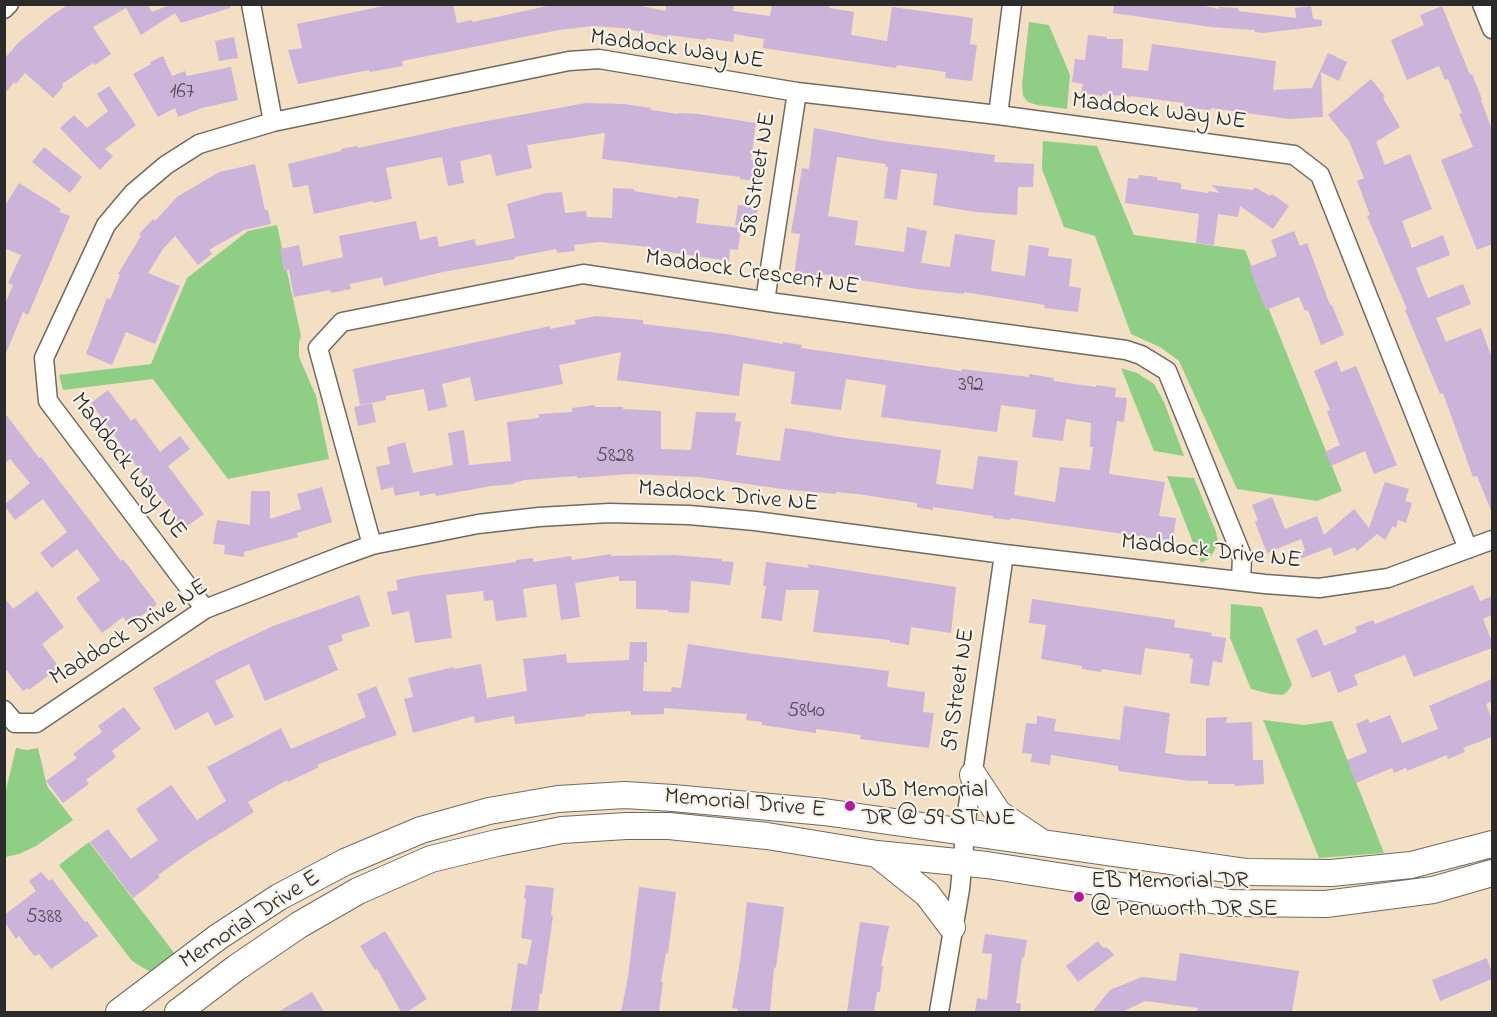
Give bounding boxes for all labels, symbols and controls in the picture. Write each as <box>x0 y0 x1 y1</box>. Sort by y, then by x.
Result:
street label: Maddock Way NE <box>588 25 766 77</box>
house number: 167 <box>170 81 194 107</box>
street label: Maddock Way NE <box>1070 88 1248 138</box>
street label: 58 Street NE <box>736 111 784 239</box>
street label: Maddock Crescent NE <box>643 245 861 303</box>
house number: 392 <box>958 374 984 400</box>
street label: Maddock Way NE <box>63 388 191 546</box>
house number: 5828 <box>596 445 634 471</box>
street label: Maddock Drive NE <box>637 476 819 520</box>
street label: Maddock Drive NE <box>1119 529 1303 577</box>
street label: Maddock Drive NE <box>46 574 214 694</box>
street label: 59 Street NE <box>937 627 983 753</box>
house number: 5840 <box>787 700 825 726</box>
place label: WB Memorial DR @ 59 ST NE <box>862 778 1016 834</box>
street label: Memorial Drive E <box>663 784 827 826</box>
marker: WB Memorial DR @ 59 ST NE <box>843 799 857 813</box>
street label: Memorial Drive E <box>175 865 327 977</box>
place label: EB Memorial DR @ Penworth DR SE <box>1091 869 1278 925</box>
marker: EB Memorial DR @ Penworth DR SE <box>1072 890 1086 904</box>
house number: 5388 <box>26 906 62 932</box>

